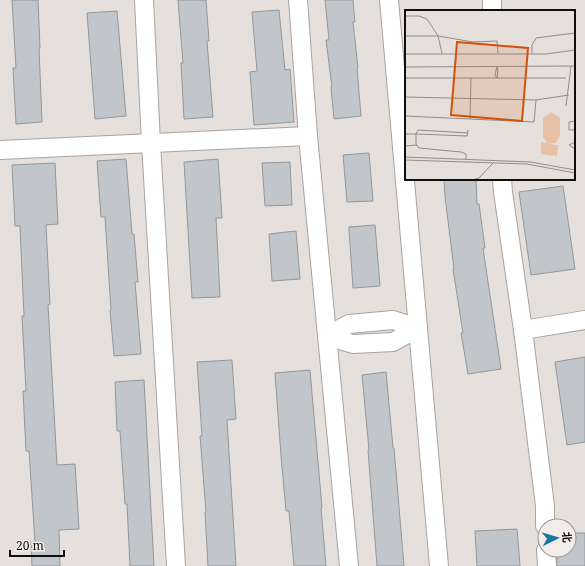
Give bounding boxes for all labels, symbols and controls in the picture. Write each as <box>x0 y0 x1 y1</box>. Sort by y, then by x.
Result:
inset map <box>405 10 575 180</box>
north arrow <box>537 518 577 558</box>
text: 北 <box>560 531 575 543</box>
scale bar <box>10 532 64 558</box>
text: 20 m <box>16 537 44 554</box>

